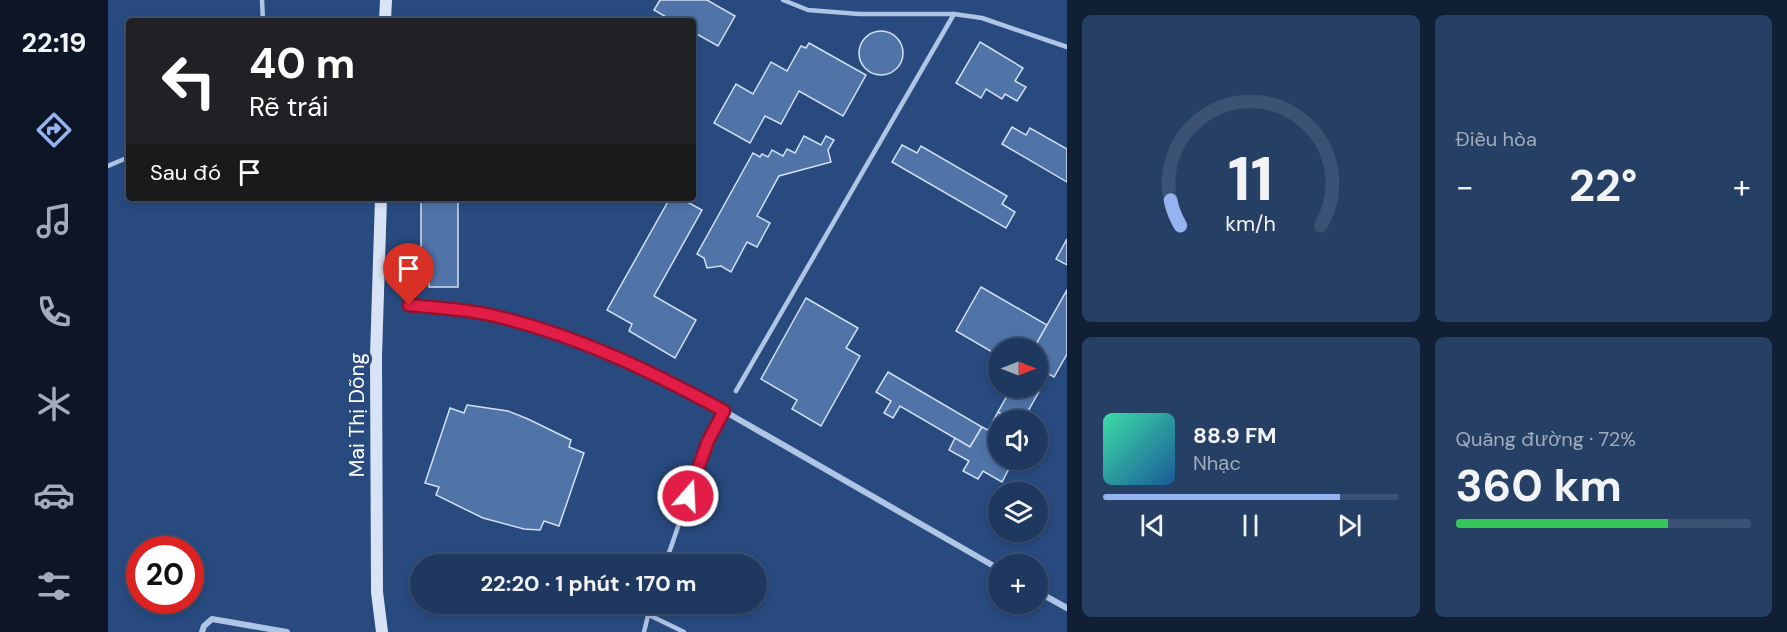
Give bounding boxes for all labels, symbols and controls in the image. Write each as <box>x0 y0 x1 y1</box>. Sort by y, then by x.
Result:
text: 22:19 <box>22 25 87 60</box>
text: 40 m <box>249 36 355 91</box>
icon: left <box>150 42 228 120</box>
text: Rẽ trái <box>249 89 329 124</box>
icon: directions <box>33 109 75 151</box>
text: Điều hòa <box>1456 126 1537 152</box>
text: 11 <box>1228 138 1273 219</box>
icon: arrive <box>233 156 266 189</box>
text: 22° <box>1569 156 1637 215</box>
text: Sau đó <box>150 158 221 187</box>
text: − <box>1456 165 1474 208</box>
text: + <box>1733 165 1751 208</box>
icon: music <box>33 200 75 242</box>
text: km/h <box>1225 210 1276 238</box>
pin <box>383 243 434 305</box>
icon: arrive <box>392 252 425 285</box>
icon: phone <box>33 291 75 333</box>
north arrow <box>988 338 1048 398</box>
map controls <box>988 338 1048 614</box>
street label: Mai Thị Dõng <box>343 352 371 477</box>
icon: climate <box>33 383 75 425</box>
button: sound <box>988 410 1048 470</box>
text: 88.9 FM <box>1193 421 1277 450</box>
text: Quãng đường · 72% <box>1456 426 1636 452</box>
text: Nhạc <box>1193 450 1241 476</box>
text: 360 km <box>1456 456 1622 515</box>
position arrow <box>656 464 720 528</box>
icon: car <box>33 474 75 516</box>
button: layers <box>988 482 1048 542</box>
icon: previous <box>1136 509 1169 542</box>
icon: pause <box>1234 509 1267 542</box>
icon: next <box>1333 509 1366 542</box>
speed limit sign: 20 <box>126 536 204 614</box>
button: + <box>988 554 1048 614</box>
icon: filters <box>33 565 75 607</box>
text: 22:20 · 1 phút · 170 m <box>480 569 697 598</box>

